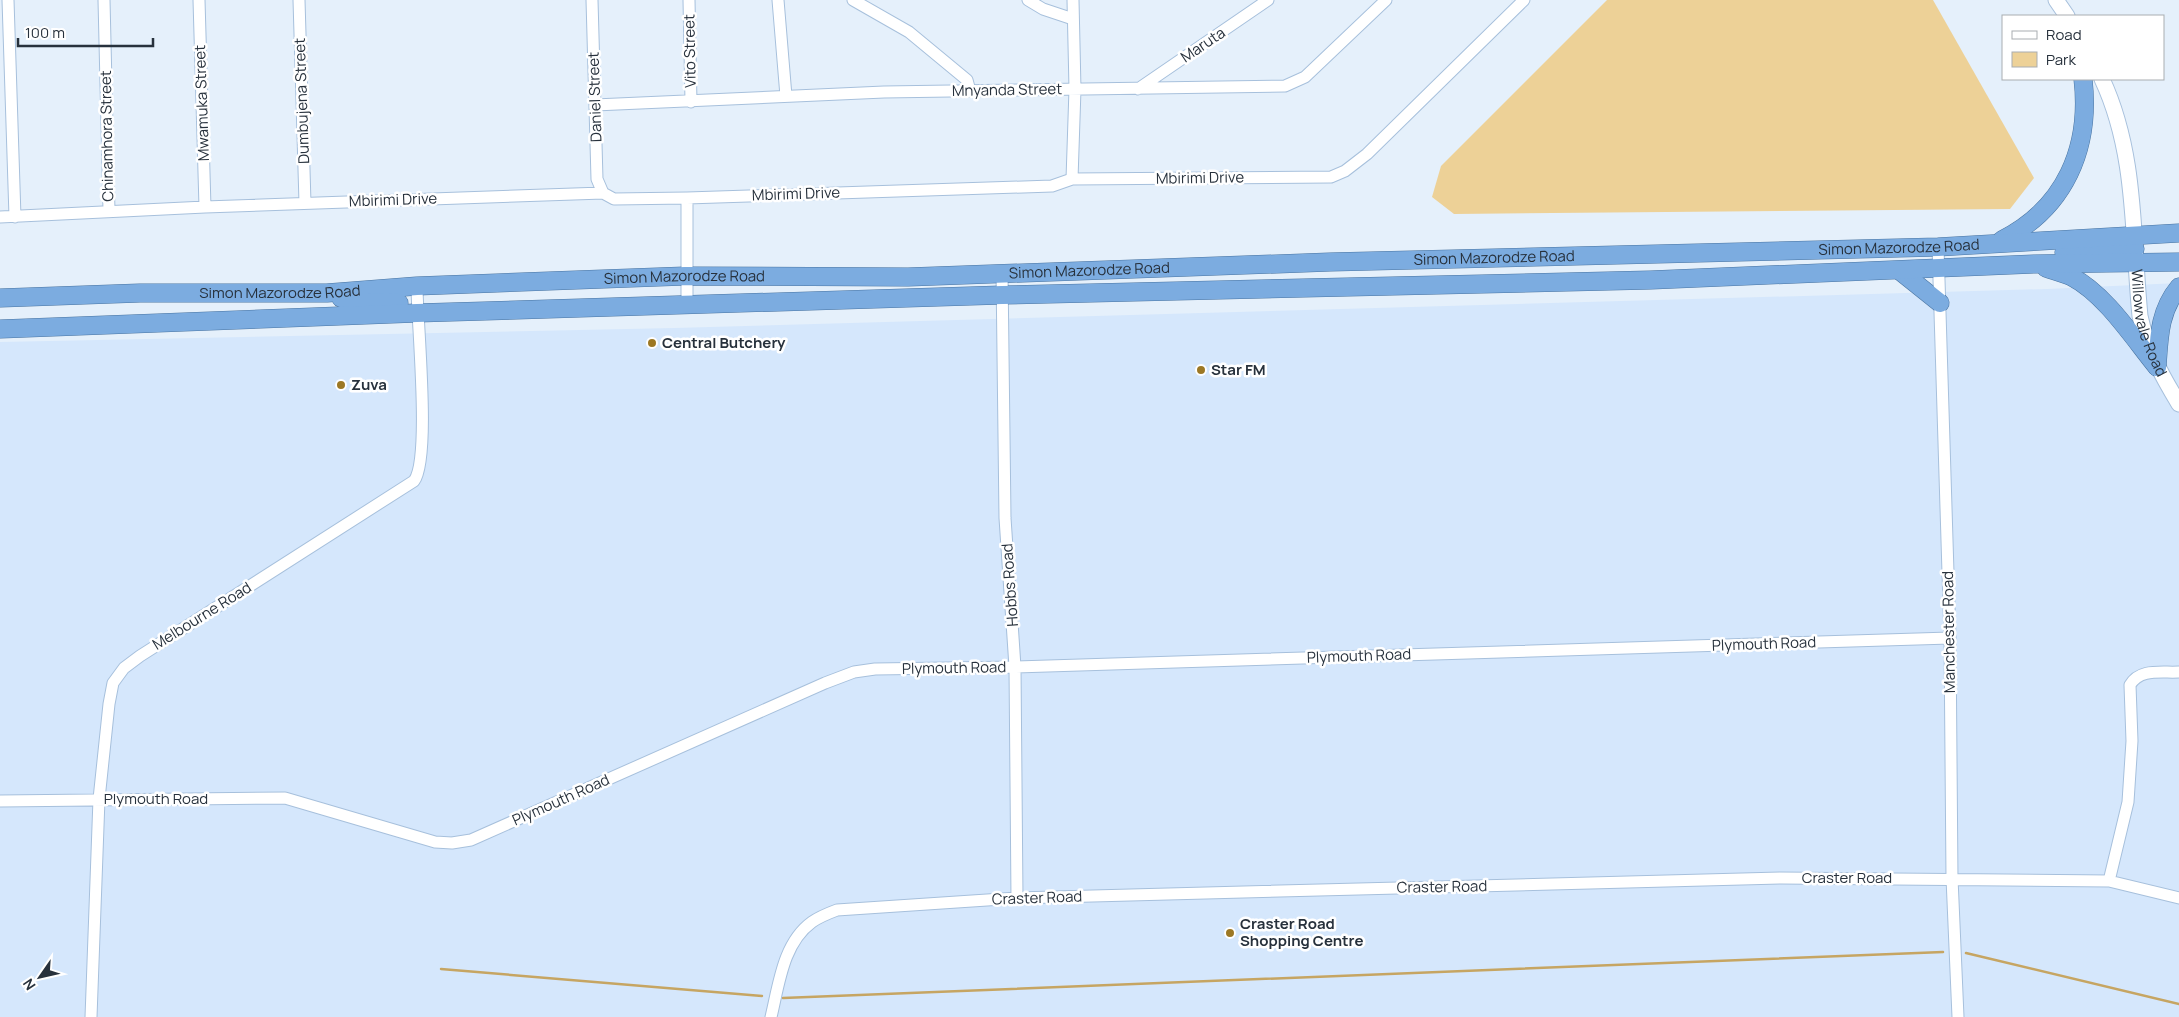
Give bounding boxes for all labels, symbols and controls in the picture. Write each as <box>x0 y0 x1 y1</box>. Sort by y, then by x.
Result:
street label: Vito Street <box>678 14 701 88</box>
scale bar <box>18 15 152 47</box>
legend <box>2002 15 2164 80</box>
text: 100 m <box>25 22 65 43</box>
street label: Maruta <box>1176 22 1229 67</box>
text: Road <box>2046 24 2082 45</box>
street label: Dumbujena Street <box>289 38 314 164</box>
street label: Mwamuka Street <box>189 44 214 162</box>
text: Park <box>2046 49 2076 70</box>
street label: Daniel Street <box>582 52 607 142</box>
street label: Chinamhora Street <box>95 70 118 202</box>
street label: Mnyanda Street <box>952 78 1062 101</box>
street label: Mbirimi Drive <box>1156 166 1244 189</box>
street label: Mbirimi Drive <box>752 181 841 206</box>
street label: Mbirimi Drive <box>349 187 438 212</box>
street label: Simon Mazorodze Road <box>1818 234 1980 260</box>
street label: Simon Mazorodze Road <box>1413 245 1575 270</box>
street label: Simon Mazorodze Road <box>1008 257 1170 283</box>
street label: Simon Mazorodze Road <box>604 265 765 289</box>
street label: Willowvale Road <box>2126 269 2172 380</box>
street label: Simon Mazorodze Road <box>199 279 361 303</box>
place label: Central Butchery <box>662 332 786 353</box>
marker: Central Butchery <box>646 337 658 349</box>
place label: Star FM <box>1211 359 1266 380</box>
marker: Star FM <box>1195 364 1207 376</box>
place label: Zuva <box>351 374 387 395</box>
marker: Zuva <box>335 379 347 391</box>
street label: Hobbs Road <box>996 543 1023 627</box>
street label: Manchester Road <box>1937 571 1960 693</box>
street label: Melbourne Road <box>148 577 255 654</box>
street label: Plymouth Road <box>1711 631 1817 656</box>
street label: Plymouth Road <box>1306 643 1412 668</box>
street label: Plymouth Road <box>902 656 1006 679</box>
street label: Plymouth Road <box>509 769 613 830</box>
street label: Plymouth Road <box>104 788 208 809</box>
street label: Craster Road <box>1802 867 1892 888</box>
street label: Craster Road <box>1397 875 1487 898</box>
street label: Craster Road <box>991 885 1083 910</box>
place label: Craster Road Shopping Centre <box>1240 913 1363 951</box>
marker: Craster Road Shopping Centre <box>1224 927 1236 939</box>
north arrow <box>15 952 65 1002</box>
text: N <box>18 975 39 994</box>

